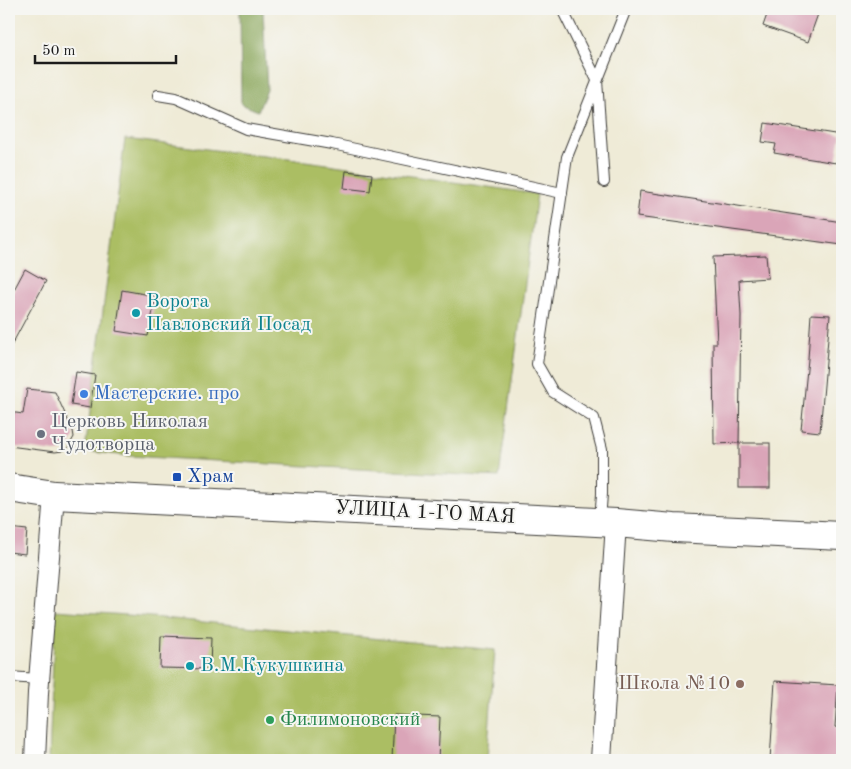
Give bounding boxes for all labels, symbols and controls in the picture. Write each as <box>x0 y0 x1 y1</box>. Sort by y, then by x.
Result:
scale bar <box>35 32 176 64</box>
text: 50 m <box>42 44 76 59</box>
place label: Ворота Павловский Посад <box>146 292 311 335</box>
marker: Ворота Павловский Посад <box>130 307 142 319</box>
place label: Мастерские. про <box>94 384 240 404</box>
marker: Мастерские. про <box>78 388 90 400</box>
place label: Церковь Николая Чудотворца <box>51 412 208 455</box>
marker: Церковь Николая Чудотворца <box>35 428 47 440</box>
place label: Храм <box>187 467 234 487</box>
marker: Храм <box>171 471 183 483</box>
street label: УЛИЦА 1-ГО МАЯ <box>335 498 515 528</box>
place label: В.М.Кукушкина <box>200 656 345 676</box>
marker: В.М.Кукушкина <box>184 660 196 672</box>
place label: Школа №10 <box>618 674 730 694</box>
marker: Школа №10 <box>734 678 746 690</box>
place label: Филимоновский <box>280 710 421 730</box>
marker: Филимоновский <box>264 714 276 726</box>

